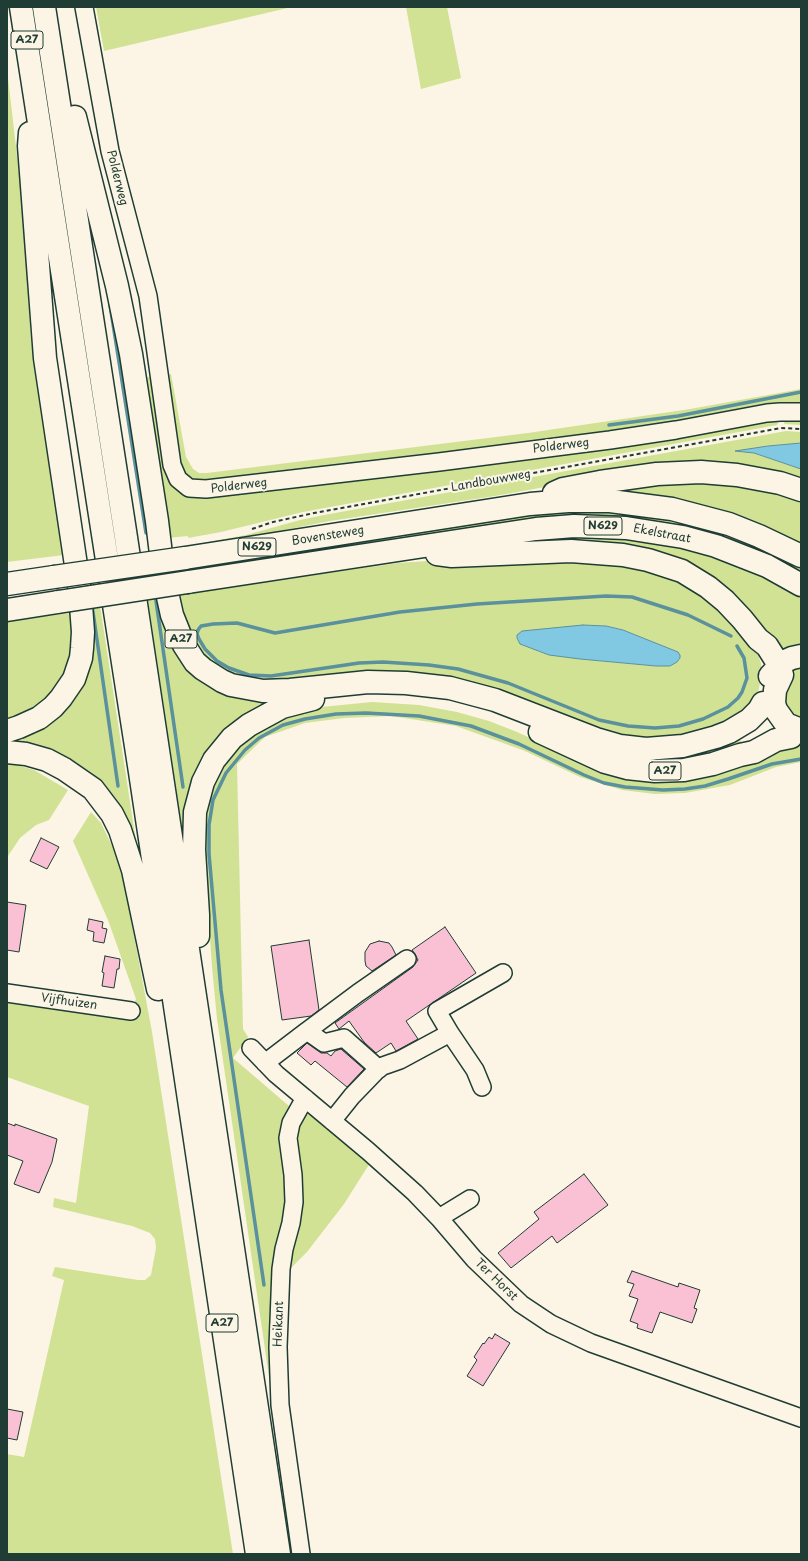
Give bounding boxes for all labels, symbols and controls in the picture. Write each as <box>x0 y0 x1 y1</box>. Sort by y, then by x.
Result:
road number: A27 <box>11 31 43 49</box>
street label: Polderweg <box>103 149 131 207</box>
street label: Polderweg <box>532 435 590 457</box>
street label: Landbouwweg <box>450 467 532 495</box>
street label: Polderweg <box>210 475 268 497</box>
road number: N629 <box>584 517 622 535</box>
street label: Ekelstraat <box>632 521 692 547</box>
street label: Bovensteweg <box>291 523 365 549</box>
road number: N629 <box>238 538 276 556</box>
road number: A27 <box>165 630 197 648</box>
road number: A27 <box>649 762 681 780</box>
street label: Vijfhuizen <box>40 991 98 1013</box>
street label: Ter Horst <box>471 1256 521 1304</box>
street label: Heikant <box>271 1301 287 1347</box>
road number: A27 <box>206 1314 238 1332</box>

